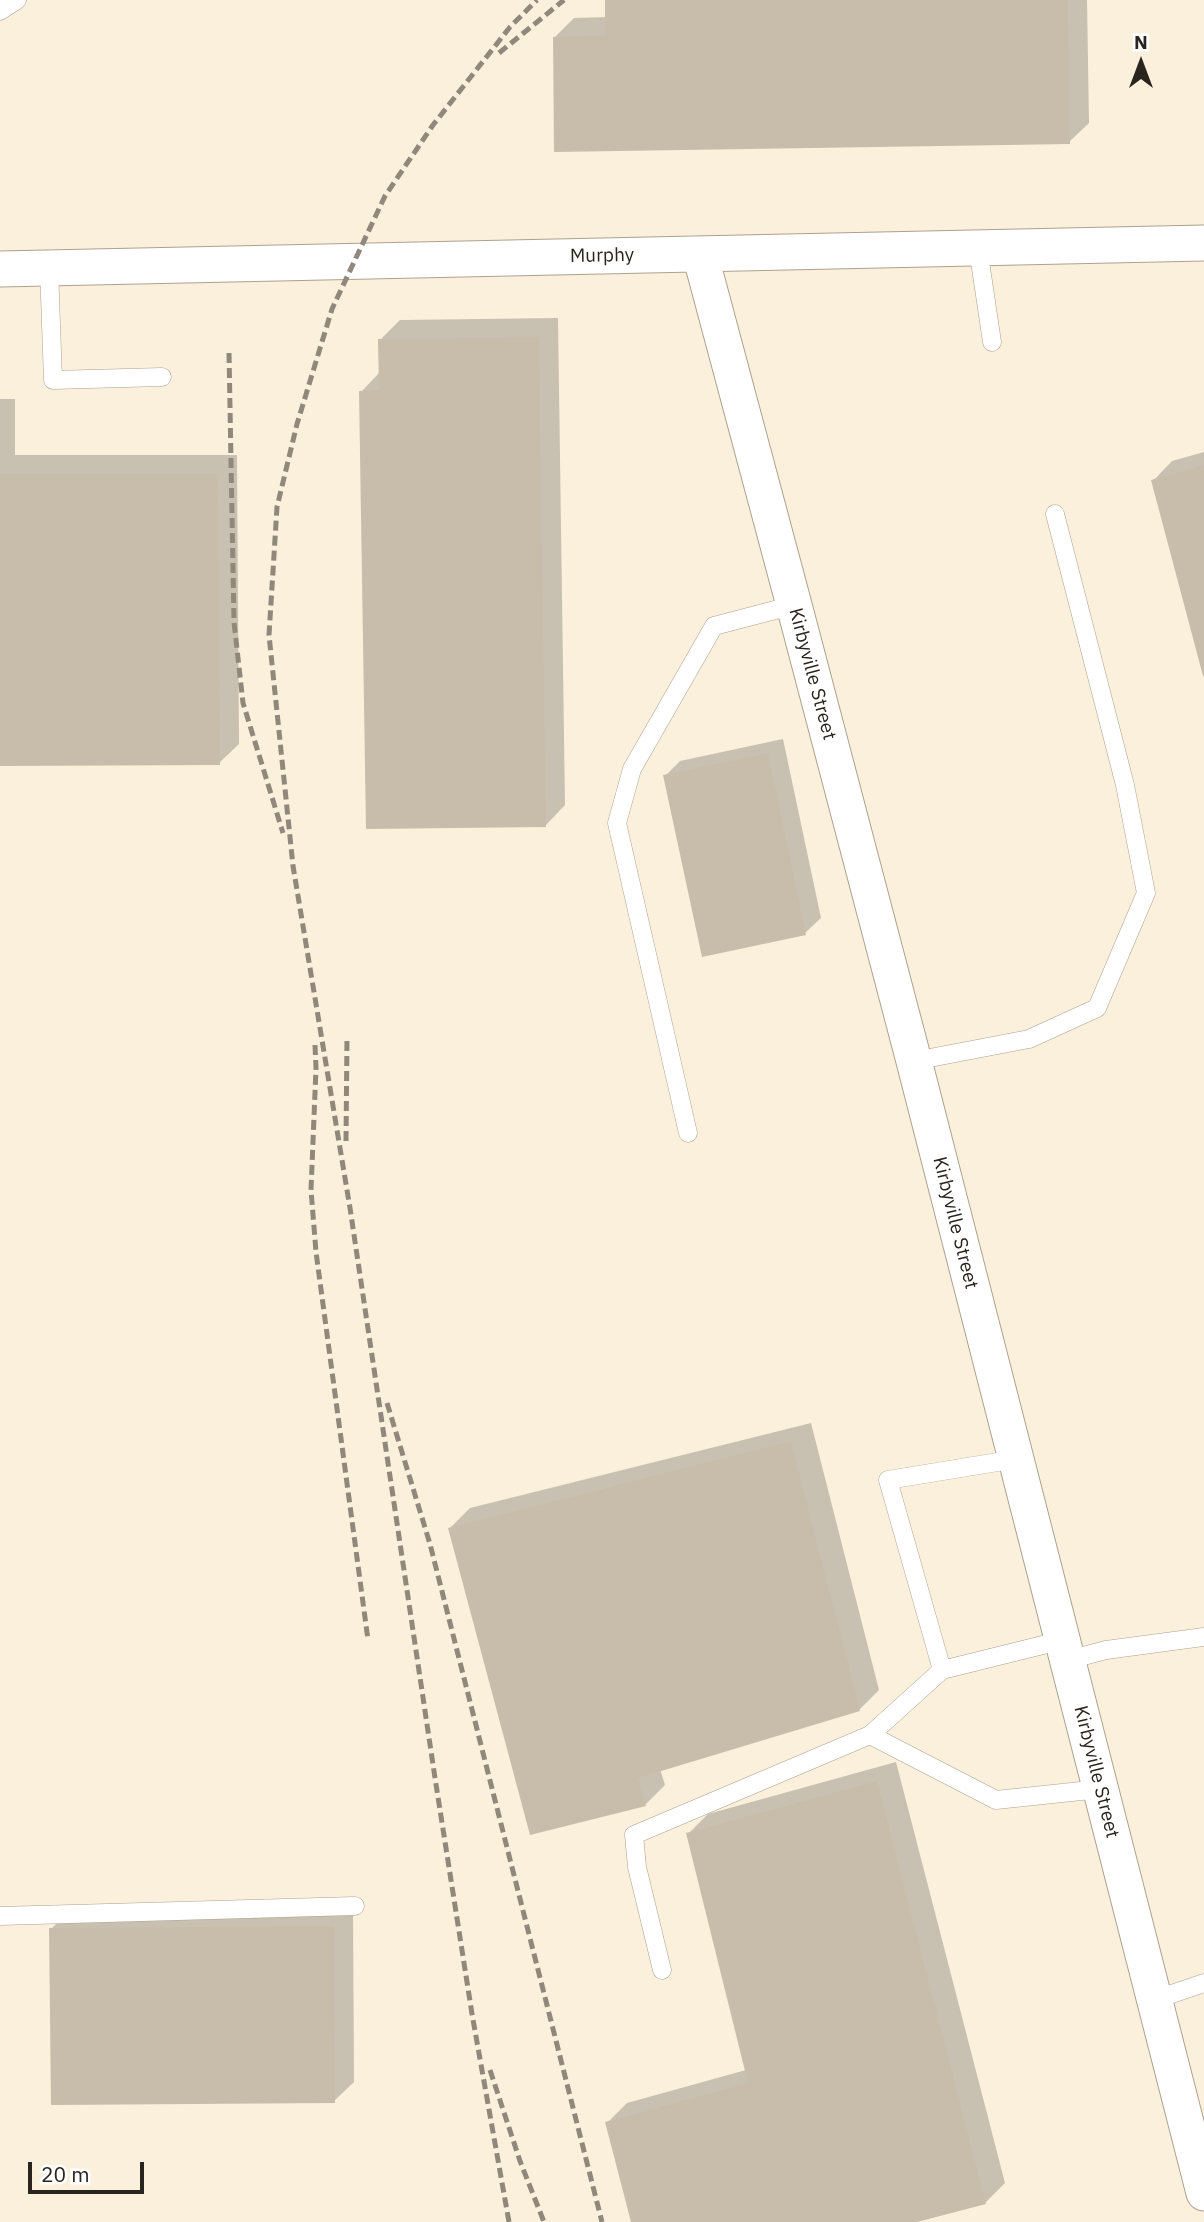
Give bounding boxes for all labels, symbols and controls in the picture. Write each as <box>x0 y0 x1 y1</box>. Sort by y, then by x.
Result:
north arrow <box>1106 28 1176 98</box>
text: N <box>1134 30 1148 54</box>
street label: Murphy <box>570 244 634 268</box>
street label: Kirbyville Street <box>783 606 841 742</box>
street label: Kirbyville Street <box>928 1154 982 1292</box>
street label: Kirbyville Street <box>1069 1703 1123 1841</box>
scale bar <box>32 2148 147 2192</box>
text: 20 m <box>41 2160 90 2188</box>

